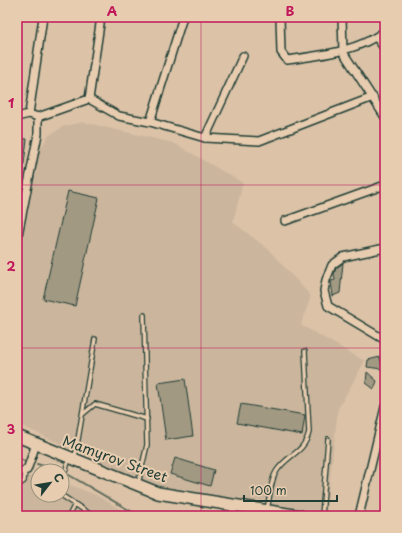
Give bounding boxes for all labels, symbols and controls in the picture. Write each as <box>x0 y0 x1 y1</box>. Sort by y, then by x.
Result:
text: A <box>107 1 117 20</box>
text: B <box>286 1 295 20</box>
text: 1 <box>8 93 14 112</box>
text: 2 <box>6 256 16 275</box>
text: 3 <box>7 419 16 438</box>
street label: Mamyrov Street <box>60 430 171 487</box>
north arrow <box>30 463 70 503</box>
text: С <box>50 470 68 486</box>
scale bar <box>244 477 337 503</box>
text: 100 m <box>250 481 287 499</box>

